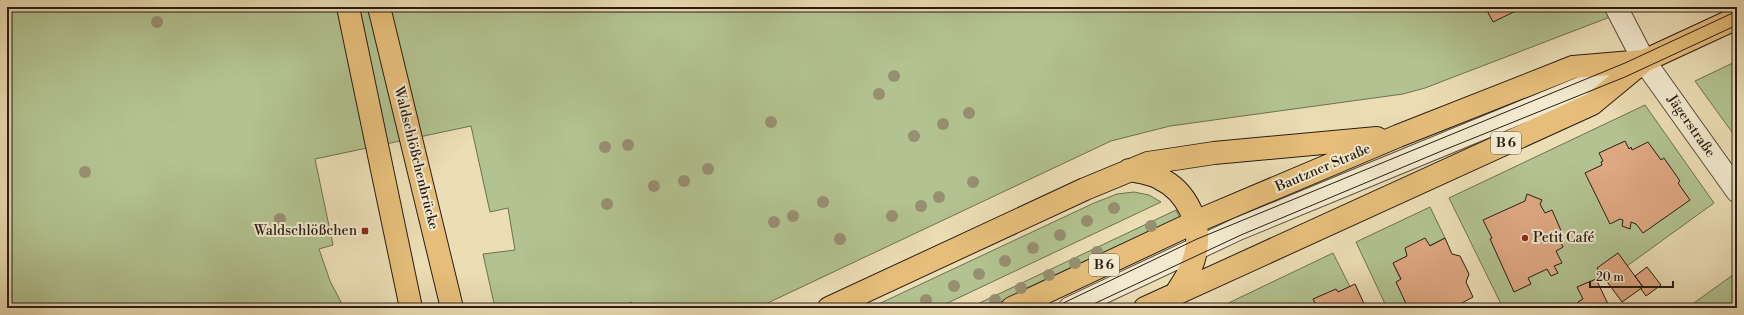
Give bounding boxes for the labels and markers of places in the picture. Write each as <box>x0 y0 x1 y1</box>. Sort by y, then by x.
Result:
place label: Waldschlößchen <box>253 222 358 240</box>
marker: Waldschlößchen <box>360 226 370 236</box>
place label: Petit Café <box>1533 229 1595 247</box>
marker: Petit Café <box>1520 233 1530 243</box>

